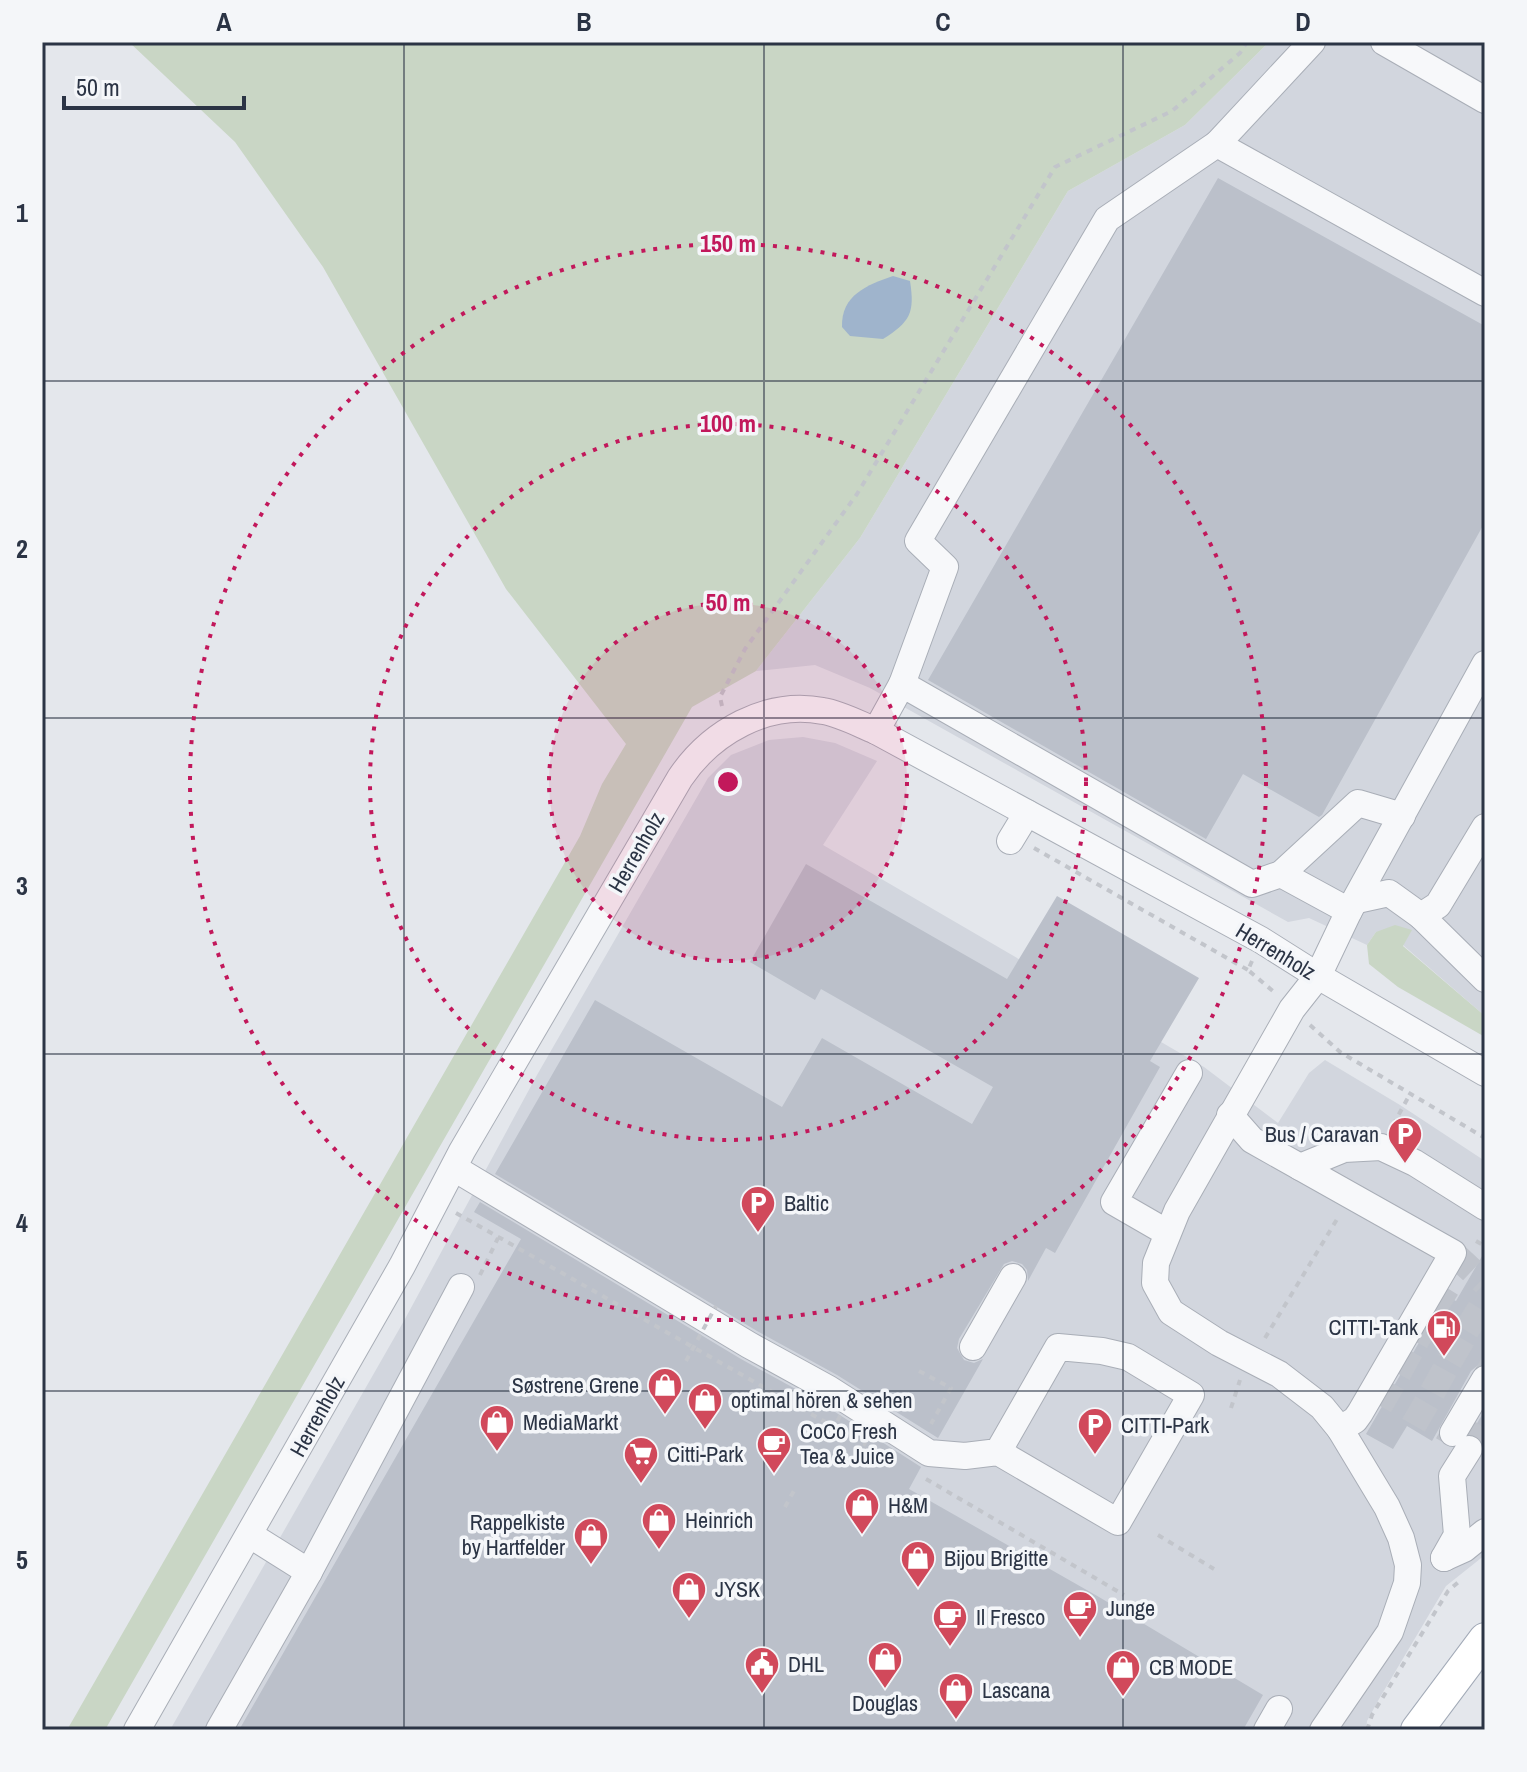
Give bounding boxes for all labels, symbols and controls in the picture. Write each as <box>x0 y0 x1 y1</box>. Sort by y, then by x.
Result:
text: A <box>216 4 232 39</box>
text: B <box>576 4 592 39</box>
text: C <box>935 4 951 39</box>
text: D <box>1295 4 1311 39</box>
scale bar <box>64 60 244 110</box>
text: 50 m <box>76 71 120 103</box>
text: 1 <box>16 195 28 230</box>
text: 150 m <box>700 227 756 259</box>
text: 100 m <box>700 407 756 439</box>
text: 2 <box>16 531 28 566</box>
text: 50 m <box>706 586 750 618</box>
centre of rings <box>714 768 742 796</box>
street label: Herrenholz <box>601 806 671 898</box>
text: 3 <box>16 868 28 903</box>
street label: Herrenholz <box>1230 915 1322 987</box>
parking icon: Bus / Caravan <box>1386 1115 1424 1165</box>
place label: Bus / Caravan <box>1265 1119 1379 1149</box>
parking icon: Baltic <box>739 1184 777 1234</box>
place label: Baltic <box>784 1188 829 1218</box>
text: 4 <box>16 1205 28 1240</box>
fuel station icon: CITTI-Tank <box>1425 1308 1463 1358</box>
place label: CITTI-Tank <box>1328 1312 1419 1342</box>
shop icon: Søstrene Grene <box>646 1366 684 1416</box>
street label: Herrenholz <box>282 1370 352 1462</box>
place label: Søstrene Grene <box>512 1370 639 1400</box>
shop icon: optimal hören & sehen <box>686 1381 724 1431</box>
place label: optimal hören & sehen <box>731 1385 913 1415</box>
shop icon: MediaMarkt <box>478 1403 516 1453</box>
parking icon: CITTI-Park <box>1076 1406 1114 1456</box>
place label: MediaMarkt <box>523 1407 618 1437</box>
place label: CITTI-Park <box>1121 1410 1210 1440</box>
place label: CoCo Fresh Tea & Juice <box>800 1416 897 1471</box>
cafe icon: CoCo Fresh Tea & Juice <box>755 1425 793 1475</box>
supermarket icon: Citti-Park <box>622 1435 660 1485</box>
place label: Citti-Park <box>667 1439 744 1469</box>
shop icon: H&M <box>843 1486 881 1536</box>
place label: H&M <box>888 1490 928 1520</box>
shop icon: Heinrich <box>640 1501 678 1551</box>
place label: Heinrich <box>685 1505 753 1535</box>
place label: Rappelkiste by Hartfelder <box>462 1507 565 1562</box>
shop icon: Rappelkiste by Hartfelder <box>572 1516 610 1566</box>
shop icon: Bijou Brigitte <box>899 1539 937 1589</box>
text: 5 <box>16 1542 28 1577</box>
place label: Bijou Brigitte <box>944 1543 1048 1573</box>
shop icon: JYSK <box>670 1570 708 1620</box>
place label: JYSK <box>715 1574 760 1604</box>
cafe icon: Junge <box>1061 1589 1099 1639</box>
place label: Junge <box>1106 1593 1155 1623</box>
cafe icon: Il Fresco <box>931 1598 969 1648</box>
place label: Il Fresco <box>976 1602 1045 1632</box>
shop icon: Douglas <box>866 1640 904 1690</box>
public building icon: DHL <box>743 1645 781 1695</box>
shop icon: CB MODE <box>1104 1648 1142 1698</box>
place label: DHL <box>788 1649 824 1679</box>
place label: CB MODE <box>1149 1652 1233 1682</box>
shop icon: Lascana <box>937 1671 975 1721</box>
place label: Lascana <box>982 1675 1050 1705</box>
place label: Douglas <box>852 1688 918 1718</box>

